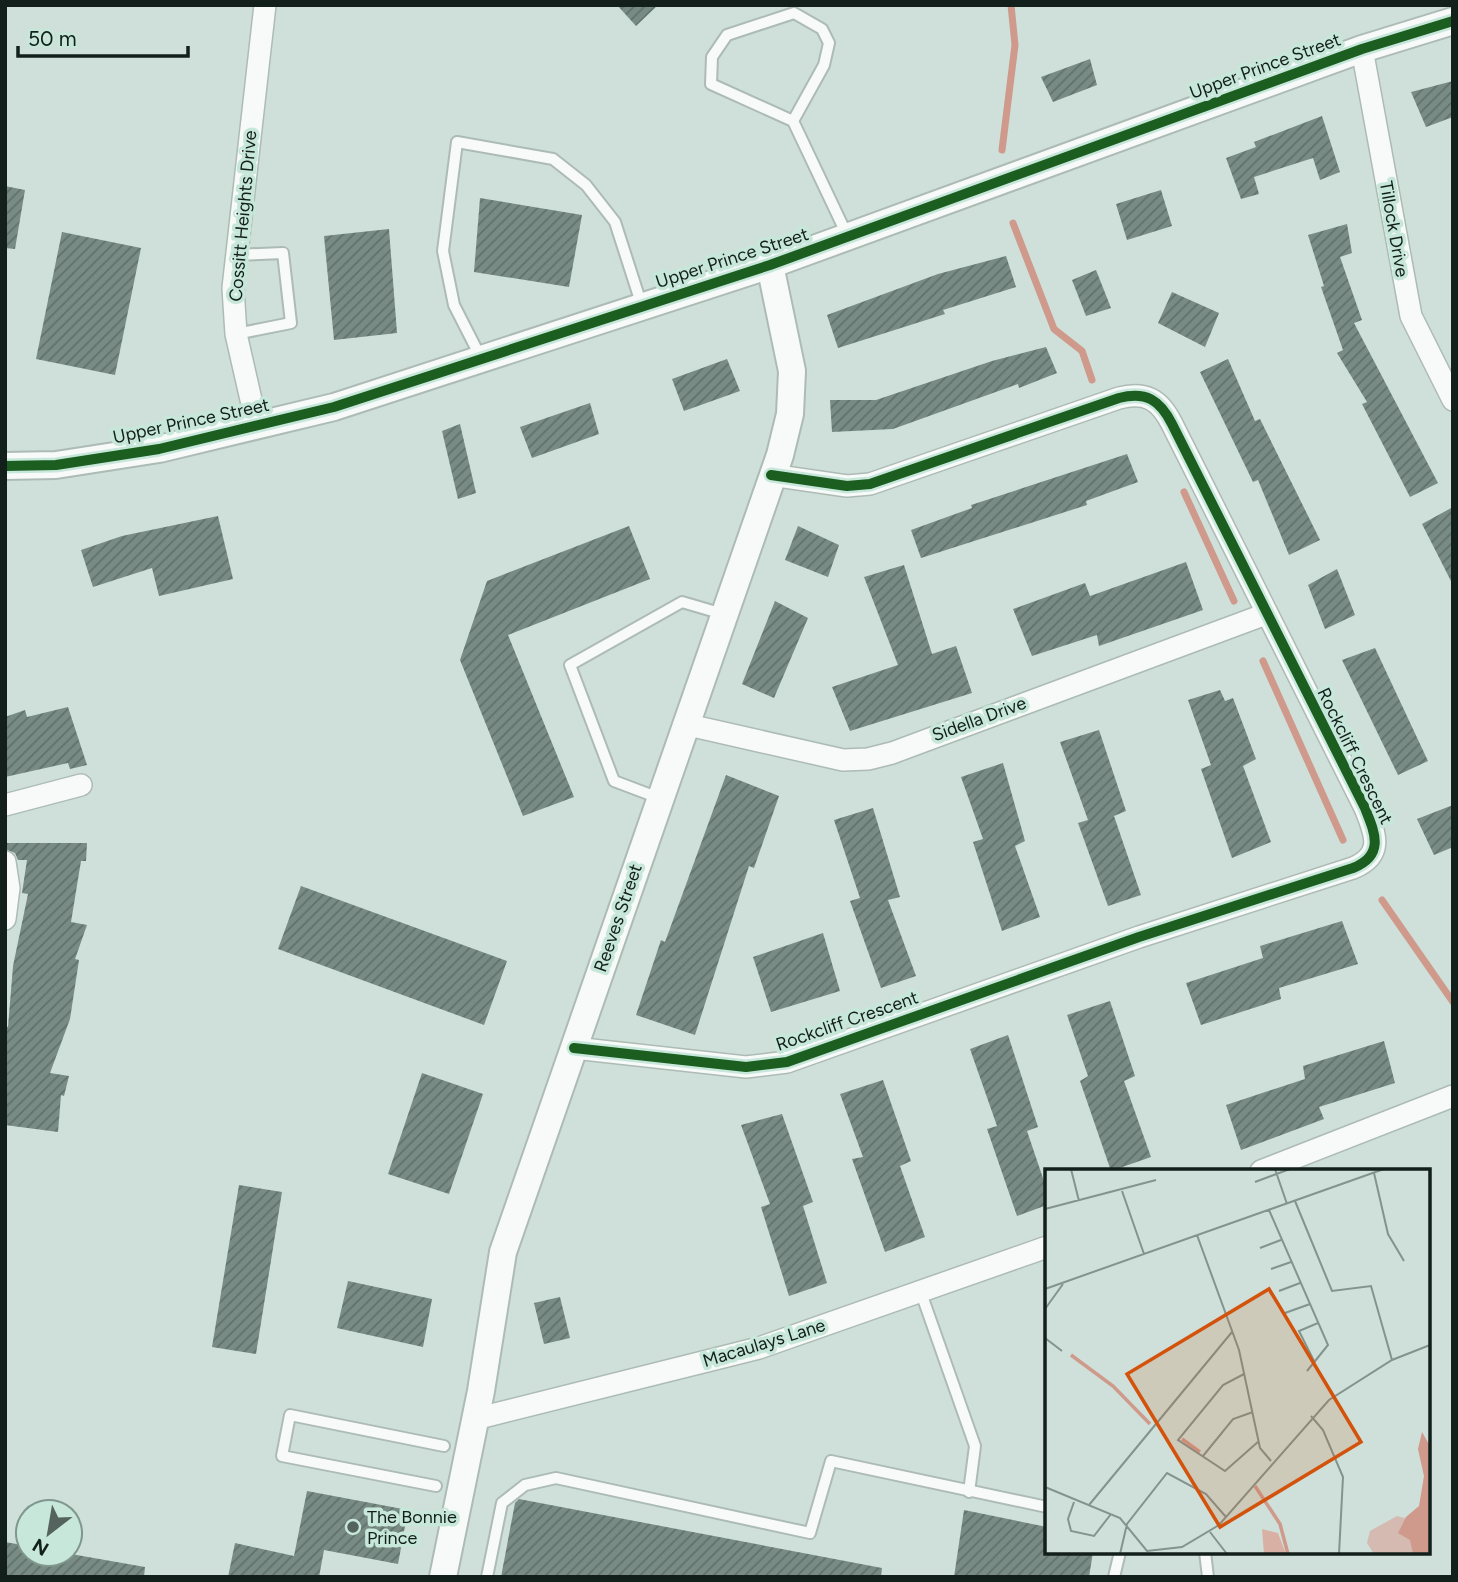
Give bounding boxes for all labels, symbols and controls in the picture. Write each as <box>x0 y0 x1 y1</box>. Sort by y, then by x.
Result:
scale bar <box>18 14 187 58</box>
text: 50 m <box>28 26 77 51</box>
street label: Upper Prince Street <box>1186 28 1344 104</box>
street label: Cossitt Heights Drive <box>225 129 261 303</box>
street label: Tillock Drive <box>1375 179 1413 279</box>
street label: Upper Prince Street <box>653 223 811 293</box>
street label: Upper Prince Street <box>111 394 271 448</box>
street label: Rockcliff Crescent <box>1312 684 1398 828</box>
street label: Sidella Drive <box>929 692 1029 746</box>
street label: Reeves Street <box>589 861 647 975</box>
street label: Rockcliff Crescent <box>773 986 921 1056</box>
inset map <box>1045 1169 1430 1554</box>
street label: Macaulays Lane <box>700 1314 828 1372</box>
north arrow <box>14 1498 84 1568</box>
place label: The Bonnie Prince <box>367 1506 457 1549</box>
marker: The Bonnie Prince <box>345 1519 361 1535</box>
text: N <box>28 1534 53 1561</box>

